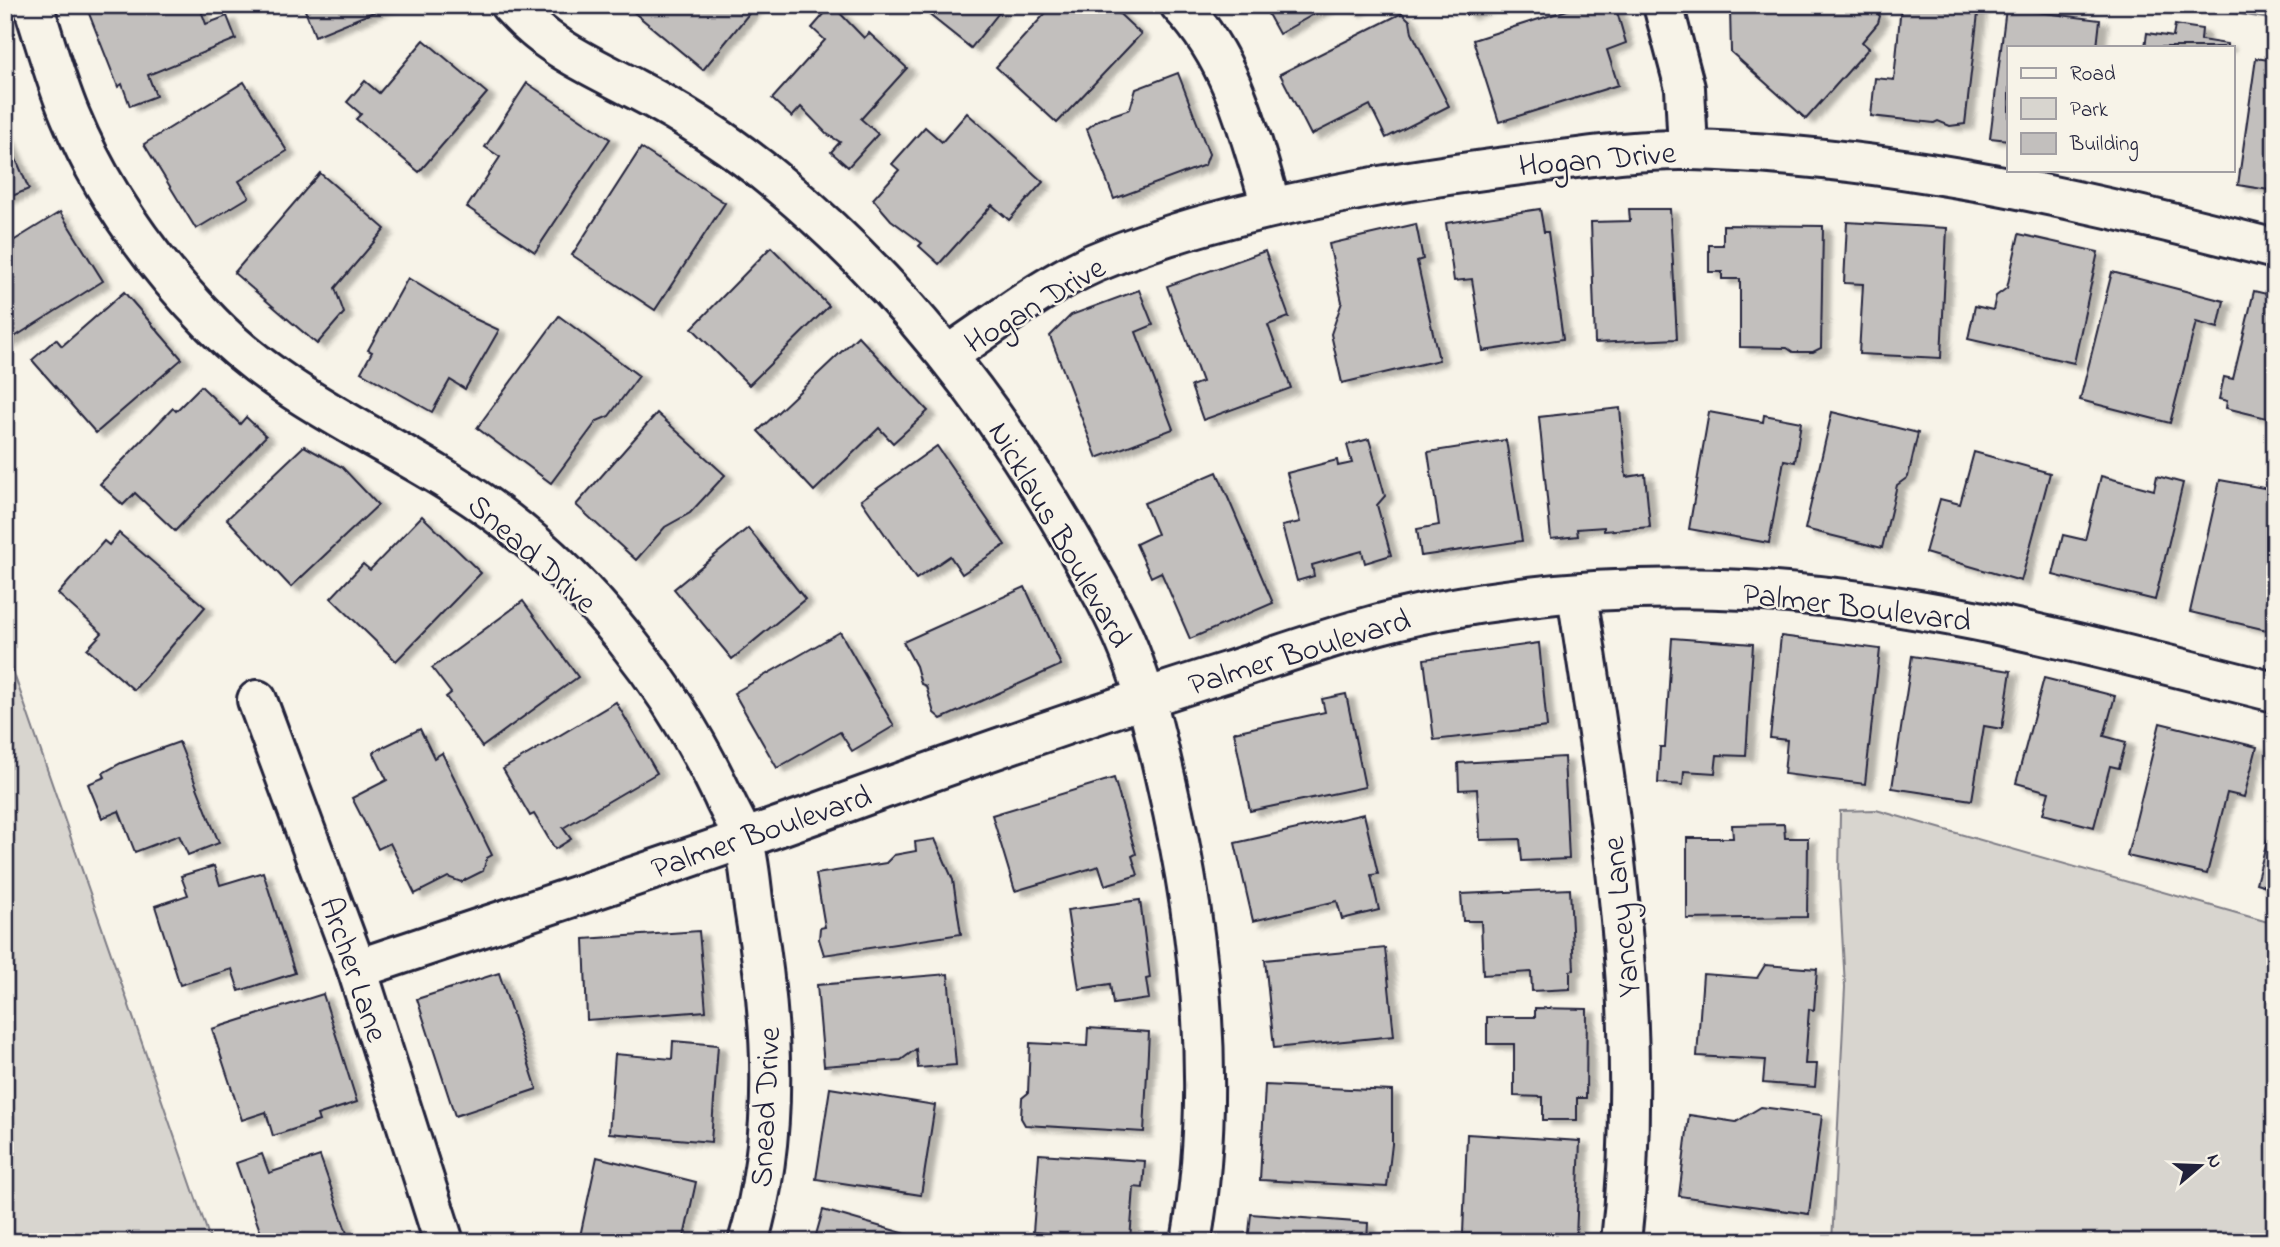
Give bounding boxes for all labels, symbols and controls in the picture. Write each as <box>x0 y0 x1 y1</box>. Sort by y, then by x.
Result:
legend <box>2007 46 2234 172</box>
text: Road <box>2070 60 2116 90</box>
text: Park <box>2070 96 2109 126</box>
text: Building <box>2069 130 2139 162</box>
street label: Hogan Drive <box>1517 131 1678 192</box>
street label: Hogan Drive <box>956 246 1116 368</box>
street label: Nicklaus Boulevard <box>974 414 1142 658</box>
street label: Snead Drive <box>455 484 607 627</box>
street label: Palmer Boulevard <box>1740 572 1974 647</box>
street label: Palmer Boulevard <box>1183 598 1417 710</box>
street label: Palmer Boulevard <box>646 775 879 894</box>
street label: Yancey Lane <box>1592 833 1655 999</box>
street label: Archer Lane <box>305 891 399 1050</box>
street label: Snead Drive <box>740 1025 795 1189</box>
north arrow <box>2164 1132 2234 1202</box>
text: N <box>2199 1151 2229 1172</box>

